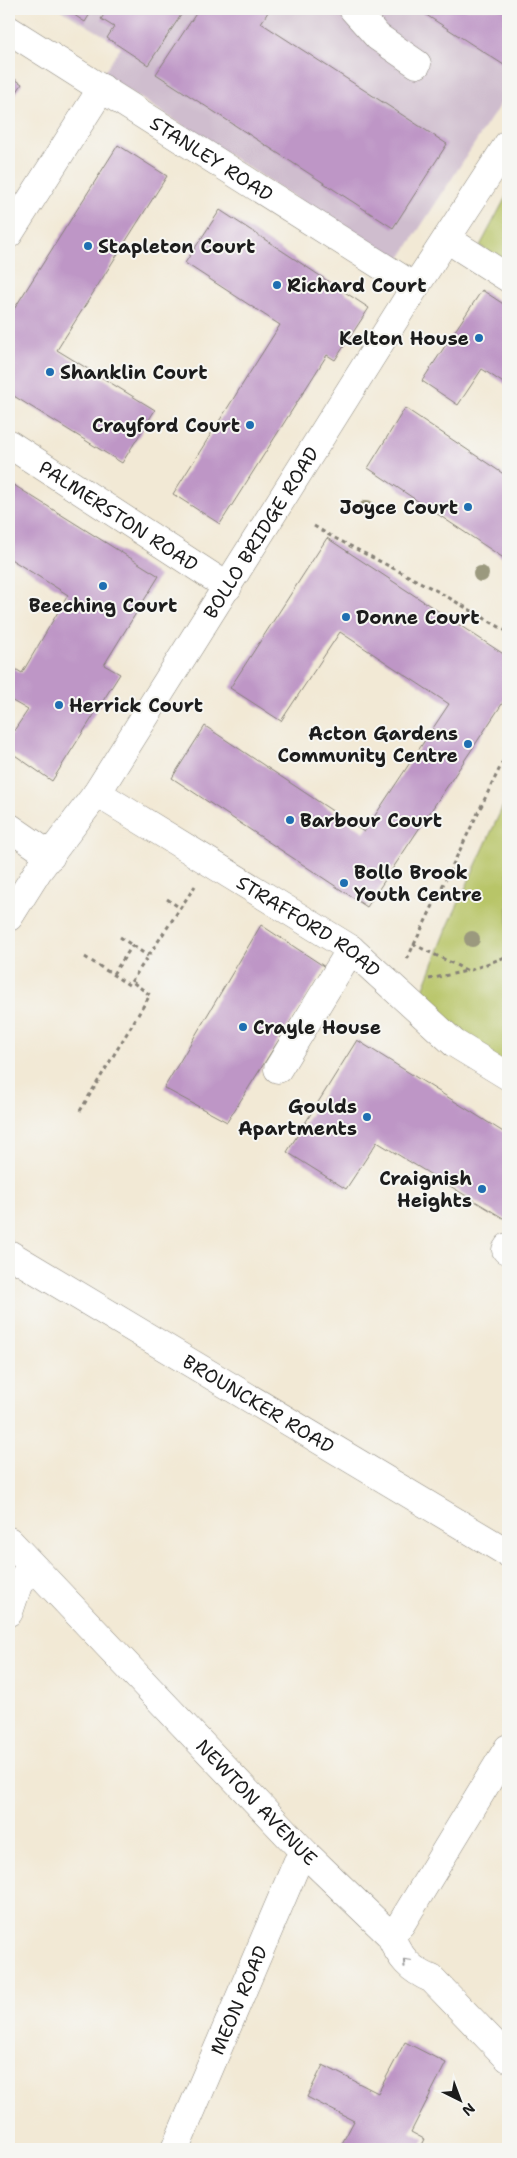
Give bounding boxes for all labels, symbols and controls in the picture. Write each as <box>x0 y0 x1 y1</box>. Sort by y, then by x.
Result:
street label: STANLEY ROAD <box>145 111 278 207</box>
place label: Stapleton Court <box>98 234 255 259</box>
marker: Stapleton Court <box>82 240 94 252</box>
place label: Richard Court <box>287 273 426 298</box>
marker: Richard Court <box>271 279 283 291</box>
place label: Kelton House <box>339 326 469 351</box>
marker: Kelton House <box>473 332 485 344</box>
place label: Shanklin Court <box>60 360 207 385</box>
marker: Shanklin Court <box>44 366 56 378</box>
place label: Crayford Court <box>92 413 240 438</box>
marker: Crayford Court <box>244 419 256 431</box>
street label: BOLLO BRIDGE ROAD <box>198 442 325 623</box>
street label: PALMERSTON ROAD <box>34 455 203 577</box>
place label: Joyce Court <box>340 495 458 520</box>
marker: Joyce Court <box>462 501 474 513</box>
marker: Beeching Court <box>97 580 109 592</box>
place label: Beeching Court <box>29 593 177 618</box>
place label: Donne Court <box>356 605 480 630</box>
marker: Donne Court <box>340 611 352 623</box>
place label: Herrick Court <box>69 693 203 718</box>
marker: Herrick Court <box>53 699 65 711</box>
place label: Acton Gardens Community Centre <box>278 721 458 768</box>
marker: Acton Gardens Community Centre <box>462 738 474 750</box>
place label: Barbour Court <box>300 808 442 833</box>
marker: Barbour Court <box>284 814 296 826</box>
place label: Bollo Brook Youth Centre <box>354 860 482 907</box>
street label: STRAFFORD ROAD <box>232 870 386 983</box>
marker: Bollo Brook Youth Centre <box>338 877 350 889</box>
place label: Crayle House <box>253 1015 381 1040</box>
marker: Crayle House <box>237 1021 249 1033</box>
place label: Goulds Apartments <box>238 1094 357 1141</box>
marker: Goulds Apartments <box>361 1111 373 1123</box>
place label: Craignish Heights <box>379 1166 472 1213</box>
marker: Craignish Heights <box>476 1183 488 1195</box>
street label: BROUNCKER ROAD <box>178 1349 339 1459</box>
street label: NEWTON AVENUE <box>190 1734 323 1871</box>
street label: MEON ROAD <box>205 1942 273 2059</box>
one-way arrow <box>403 1959 412 1968</box>
north arrow <box>434 2076 484 2126</box>
text: N <box>459 2099 479 2120</box>

